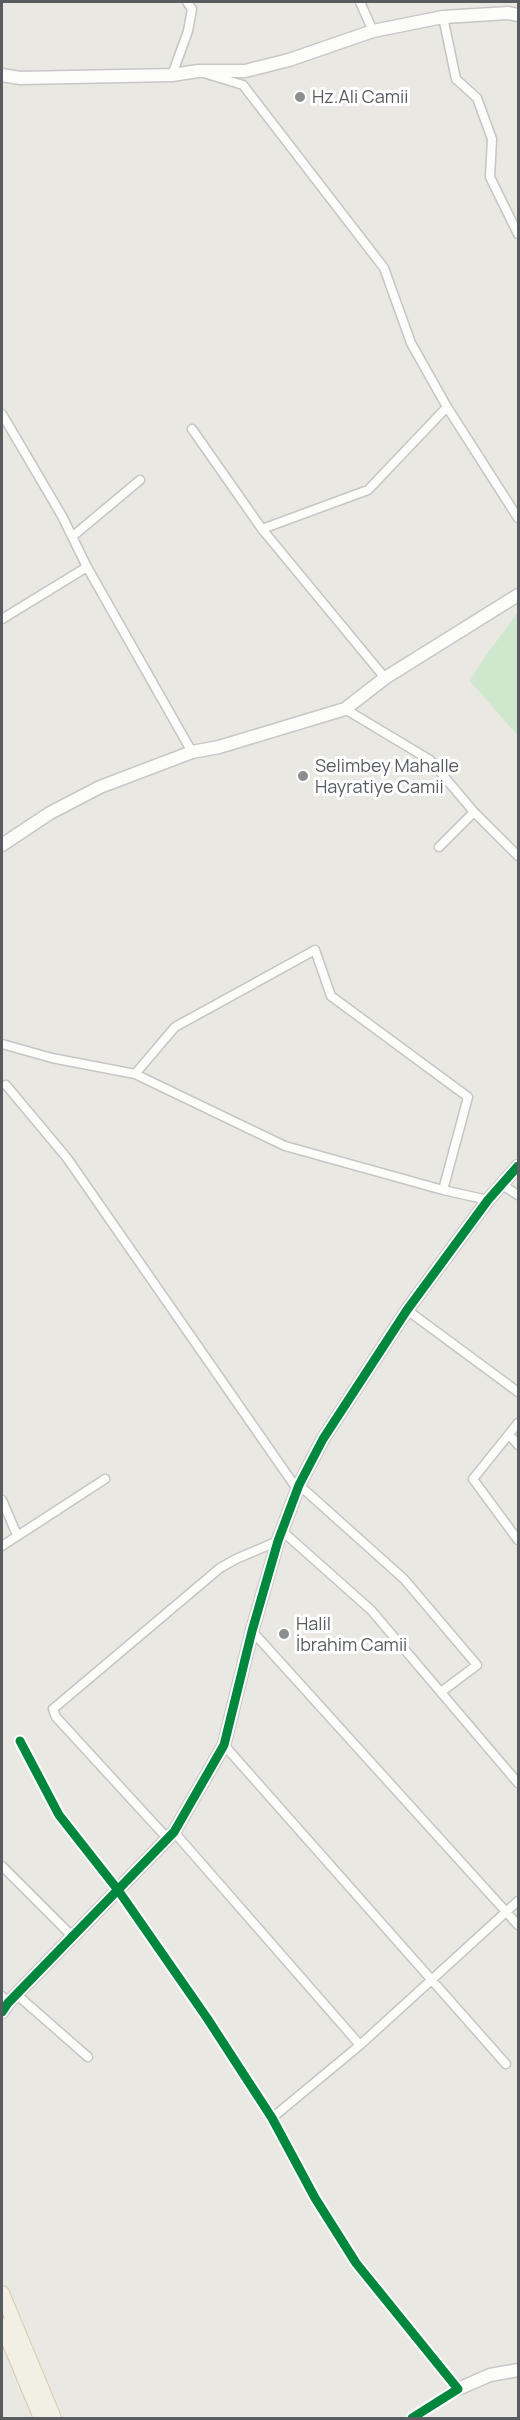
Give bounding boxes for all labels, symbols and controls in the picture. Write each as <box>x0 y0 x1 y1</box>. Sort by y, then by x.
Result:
place label: Hz.Ali Camii <box>312 84 408 108</box>
marker: Hz.Ali Camii <box>293 90 307 104</box>
place label: Selimbey Mahalle Hayratiye Camii <box>315 753 459 798</box>
marker: Selimbey Mahalle Hayratiye Camii <box>296 769 310 783</box>
place label: Halil İbrahim Camii <box>296 1611 407 1656</box>
marker: Halil İbrahim Camii <box>277 1627 291 1641</box>

